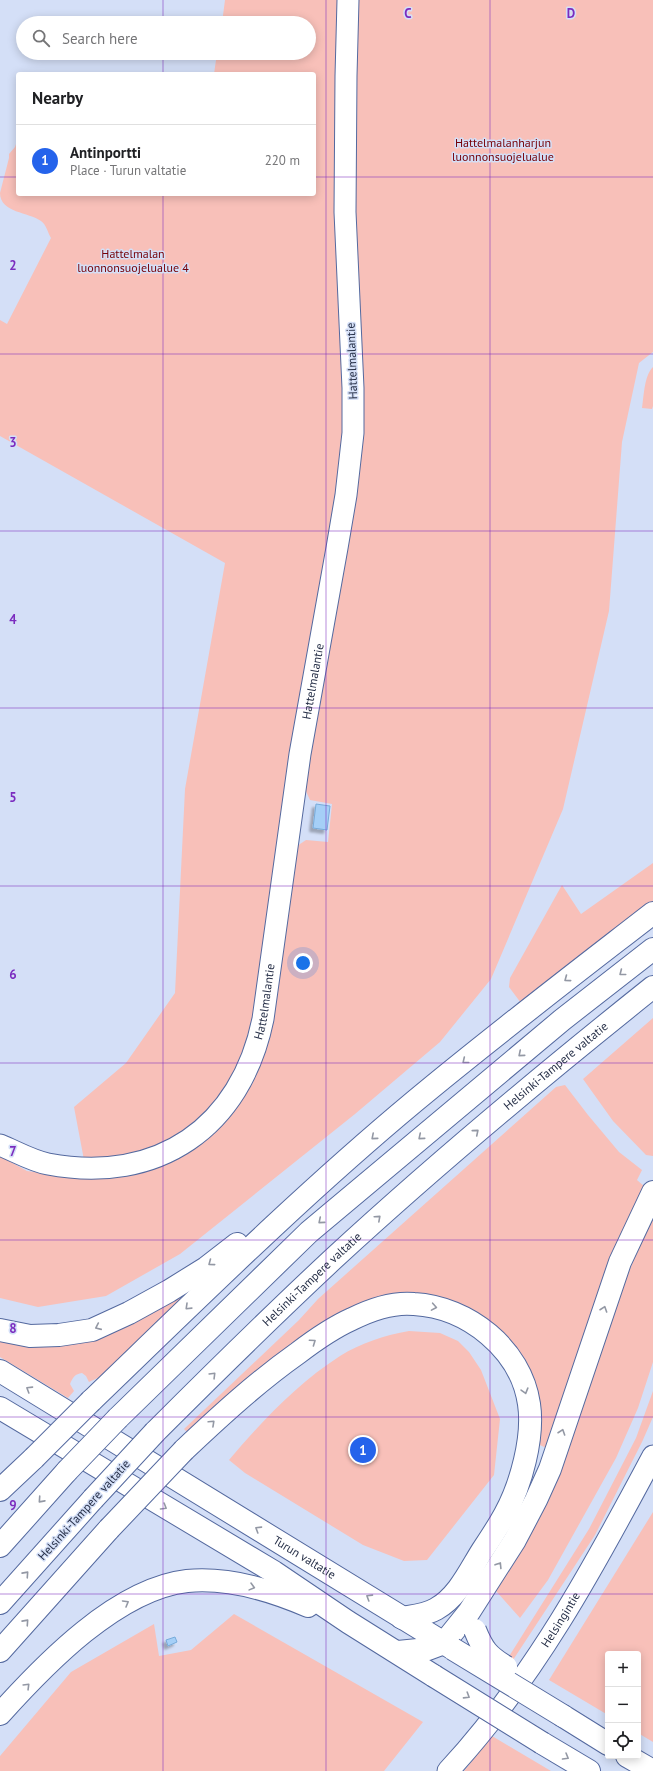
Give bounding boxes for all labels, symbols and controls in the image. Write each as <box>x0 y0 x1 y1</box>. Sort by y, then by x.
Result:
text: C <box>404 5 412 22</box>
text: D <box>567 5 575 22</box>
search box <box>16 16 316 60</box>
icon: search <box>30 27 52 49</box>
text: Search here <box>62 29 138 48</box>
text: Nearby <box>32 87 83 109</box>
park label: Hattelmalanharjun luonnonsuojelualue <box>452 135 554 164</box>
text: Antinportti <box>70 143 141 162</box>
text: 1 <box>41 152 49 169</box>
text: 220 m <box>265 152 300 169</box>
text: Place · Turun valtatie <box>70 162 186 179</box>
park label: Hattelmalan luonnonsuojelualue 4 <box>77 246 189 275</box>
text: 2 <box>9 257 17 274</box>
street label: Hattelmalantie <box>343 322 360 400</box>
text: 3 <box>9 434 17 451</box>
text: 4 <box>9 611 17 628</box>
street label: Hattelmalantie <box>298 642 327 720</box>
text: 5 <box>9 789 17 806</box>
your location <box>293 953 313 973</box>
street label: Hattelmalantie <box>250 963 278 1041</box>
text: 6 <box>9 966 17 983</box>
one-way arrow <box>620 968 627 975</box>
one-way arrow <box>564 975 571 982</box>
street label: Helsinki-Tampere valtatie <box>500 1018 611 1113</box>
one-way arrow <box>518 1049 525 1056</box>
one-way arrow <box>462 1056 470 1063</box>
one-way arrow <box>471 1130 478 1137</box>
one-way arrow <box>372 1132 379 1139</box>
one-way arrow <box>418 1132 425 1139</box>
text: 7 <box>9 1143 17 1160</box>
one-way arrow <box>374 1216 381 1223</box>
one-way arrow <box>319 1217 326 1224</box>
street label: Helsinki-Tampere valtatie <box>259 1229 364 1329</box>
one-way arrow <box>209 1259 216 1266</box>
one-way arrow <box>185 1302 193 1310</box>
one-way arrow <box>431 1302 437 1311</box>
one-way arrow <box>599 1305 607 1312</box>
text: 8 <box>9 1320 17 1337</box>
one-way arrow <box>95 1322 103 1330</box>
one-way arrow <box>309 1339 316 1347</box>
one-way arrow <box>208 1372 215 1380</box>
one-way arrow <box>26 1386 33 1393</box>
one-way arrow <box>520 1387 529 1394</box>
one-way arrow <box>207 1421 215 1428</box>
one-way arrow <box>557 1429 566 1436</box>
pin: 1 <box>350 1435 376 1465</box>
street label: Helsinki-Tampere valtatie <box>34 1456 133 1563</box>
one-way arrow <box>38 1495 46 1503</box>
text: 9 <box>9 1497 17 1514</box>
one-way arrow <box>160 1502 167 1509</box>
one-way arrow <box>255 1526 262 1534</box>
street label: Turun valtatie <box>271 1532 339 1582</box>
one-way arrow <box>494 1562 502 1569</box>
one-way arrow <box>21 1571 29 1579</box>
one-way arrow <box>248 1582 255 1591</box>
street label: Helsingintie <box>537 1589 583 1650</box>
one-way arrow <box>366 1595 373 1602</box>
one-way arrow <box>122 1600 129 1607</box>
one-way arrow <box>21 1619 28 1627</box>
map controls <box>605 1651 641 1759</box>
button: + <box>605 1651 641 1687</box>
one-way arrow <box>22 1683 30 1691</box>
button: − <box>605 1687 641 1723</box>
one-way arrow <box>463 1692 470 1699</box>
button: locate <box>605 1723 641 1759</box>
one-way arrow <box>562 1753 569 1760</box>

